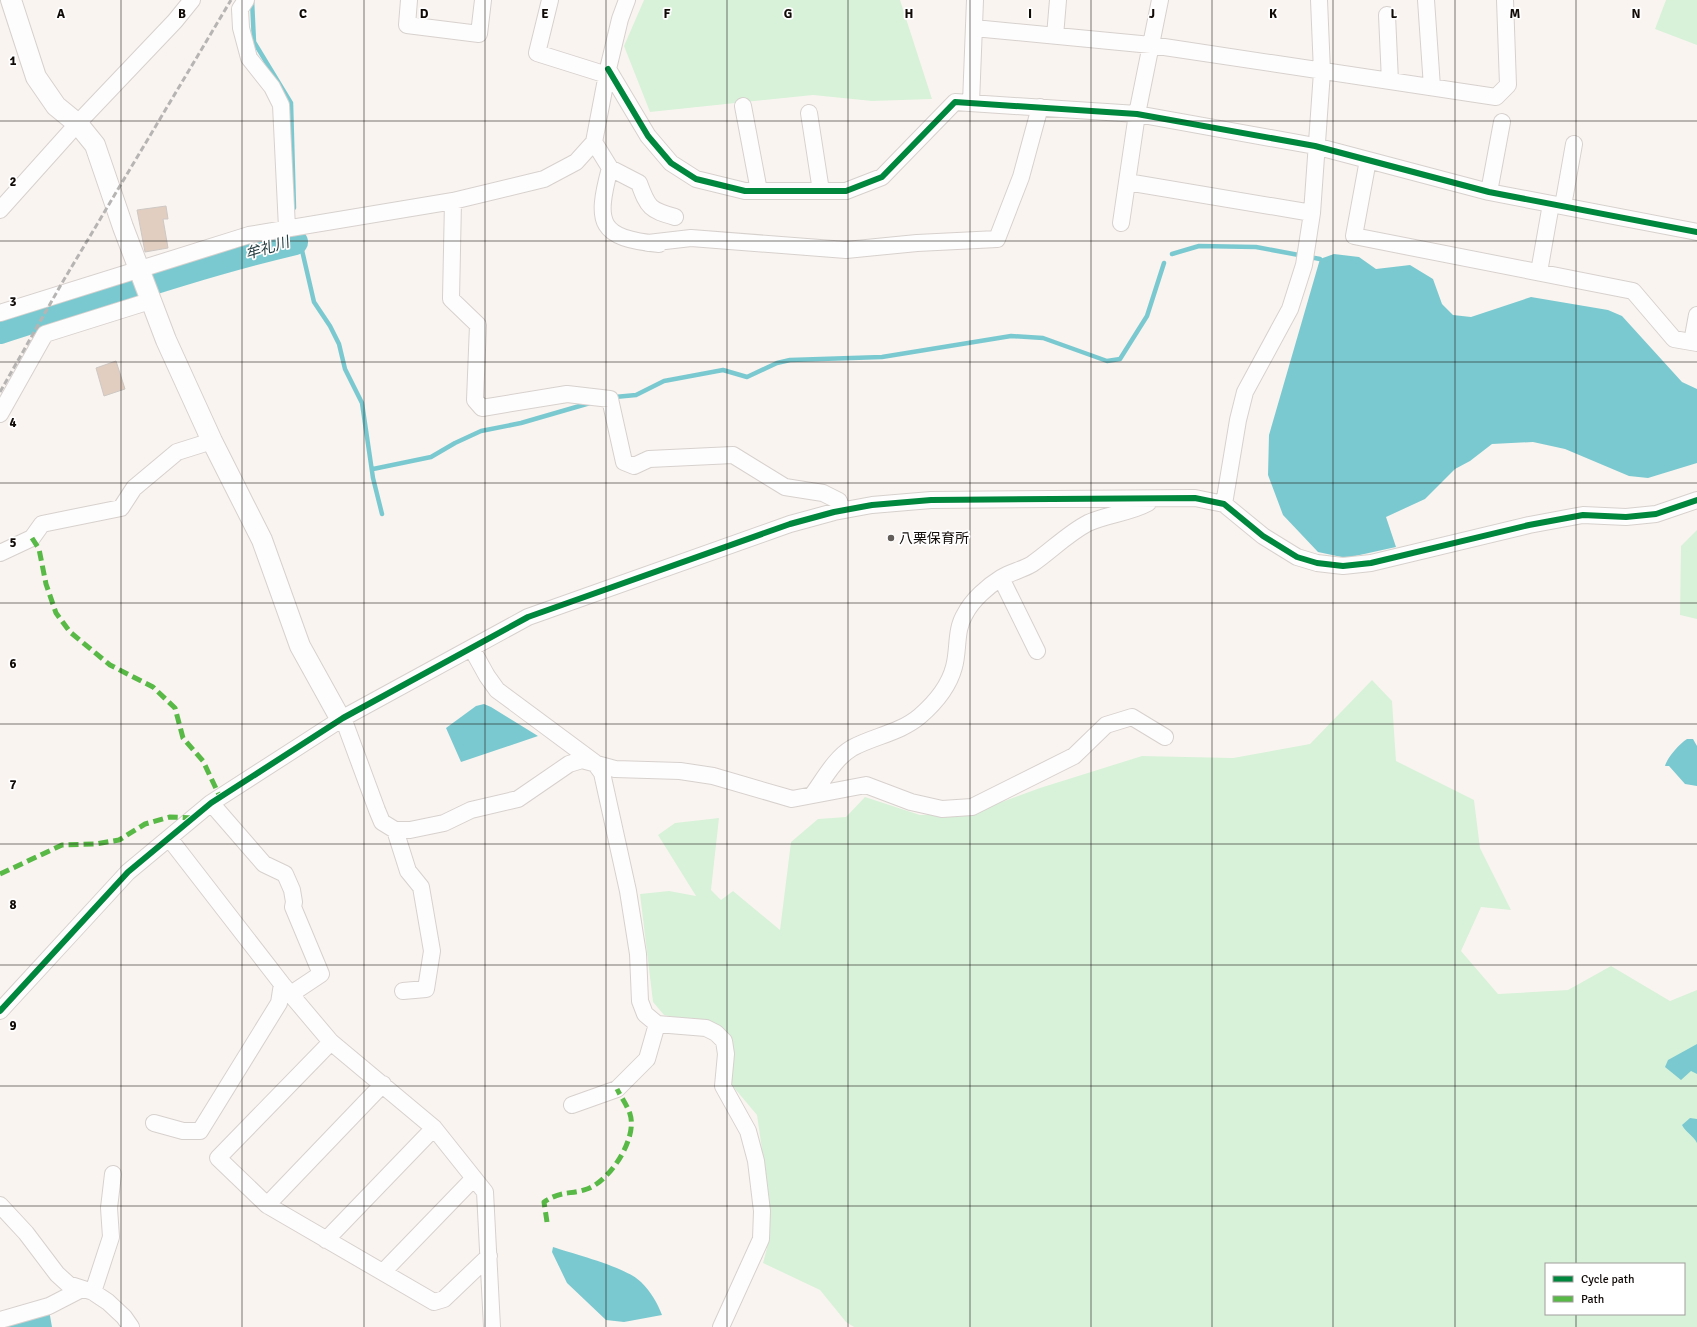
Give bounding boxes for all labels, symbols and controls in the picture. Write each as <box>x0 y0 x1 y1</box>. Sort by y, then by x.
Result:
text: A <box>57 6 66 22</box>
text: B <box>178 6 186 22</box>
text: C <box>299 6 307 22</box>
text: D <box>420 6 429 22</box>
text: E <box>541 6 549 22</box>
text: F <box>664 6 671 22</box>
text: G <box>784 6 792 22</box>
text: H <box>905 6 913 22</box>
text: I <box>1028 6 1032 22</box>
text: J <box>1149 6 1155 22</box>
text: K <box>1269 6 1277 22</box>
text: L <box>1391 6 1398 22</box>
text: M <box>1510 6 1521 22</box>
text: N <box>1631 6 1641 22</box>
text: 1 <box>9 53 17 69</box>
text: 2 <box>9 174 17 190</box>
water label: 牟礼川 <box>243 232 293 263</box>
text: 3 <box>9 294 17 310</box>
text: 4 <box>9 415 17 431</box>
place label: 八栗保育所 <box>899 530 969 547</box>
marker: 八栗保育所 <box>886 533 896 543</box>
text: 5 <box>9 535 17 551</box>
text: 6 <box>9 656 17 672</box>
text: 7 <box>9 777 17 793</box>
text: 8 <box>9 897 17 913</box>
text: 9 <box>9 1018 17 1034</box>
legend <box>1545 1263 1685 1315</box>
text: Cycle path <box>1581 1272 1634 1287</box>
text: Path <box>1581 1292 1604 1307</box>

